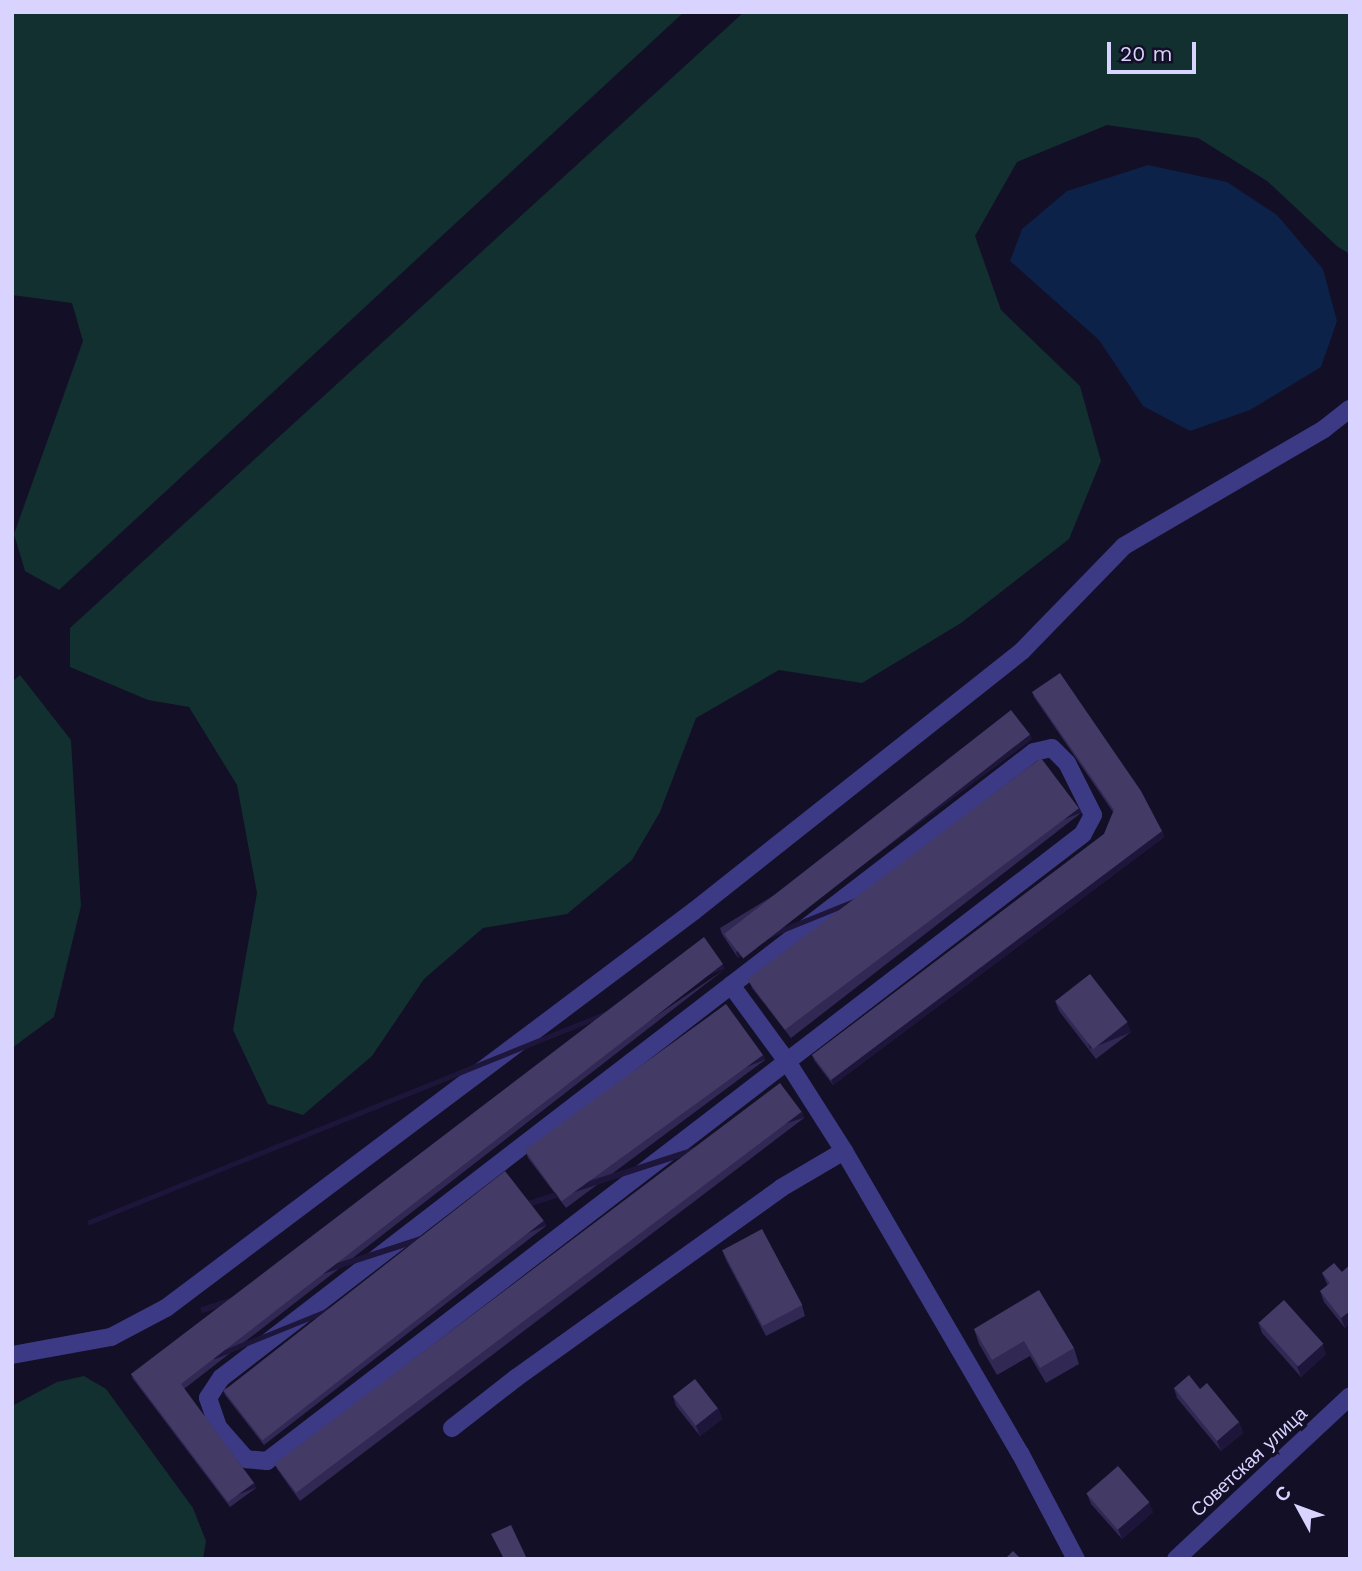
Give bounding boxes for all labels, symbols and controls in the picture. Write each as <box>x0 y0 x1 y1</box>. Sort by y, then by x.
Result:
scale bar <box>1110 28 1199 72</box>
text: 20 m <box>1120 41 1172 66</box>
street label: Советская улица <box>1186 1402 1312 1522</box>
north arrow <box>1264 1473 1334 1543</box>

